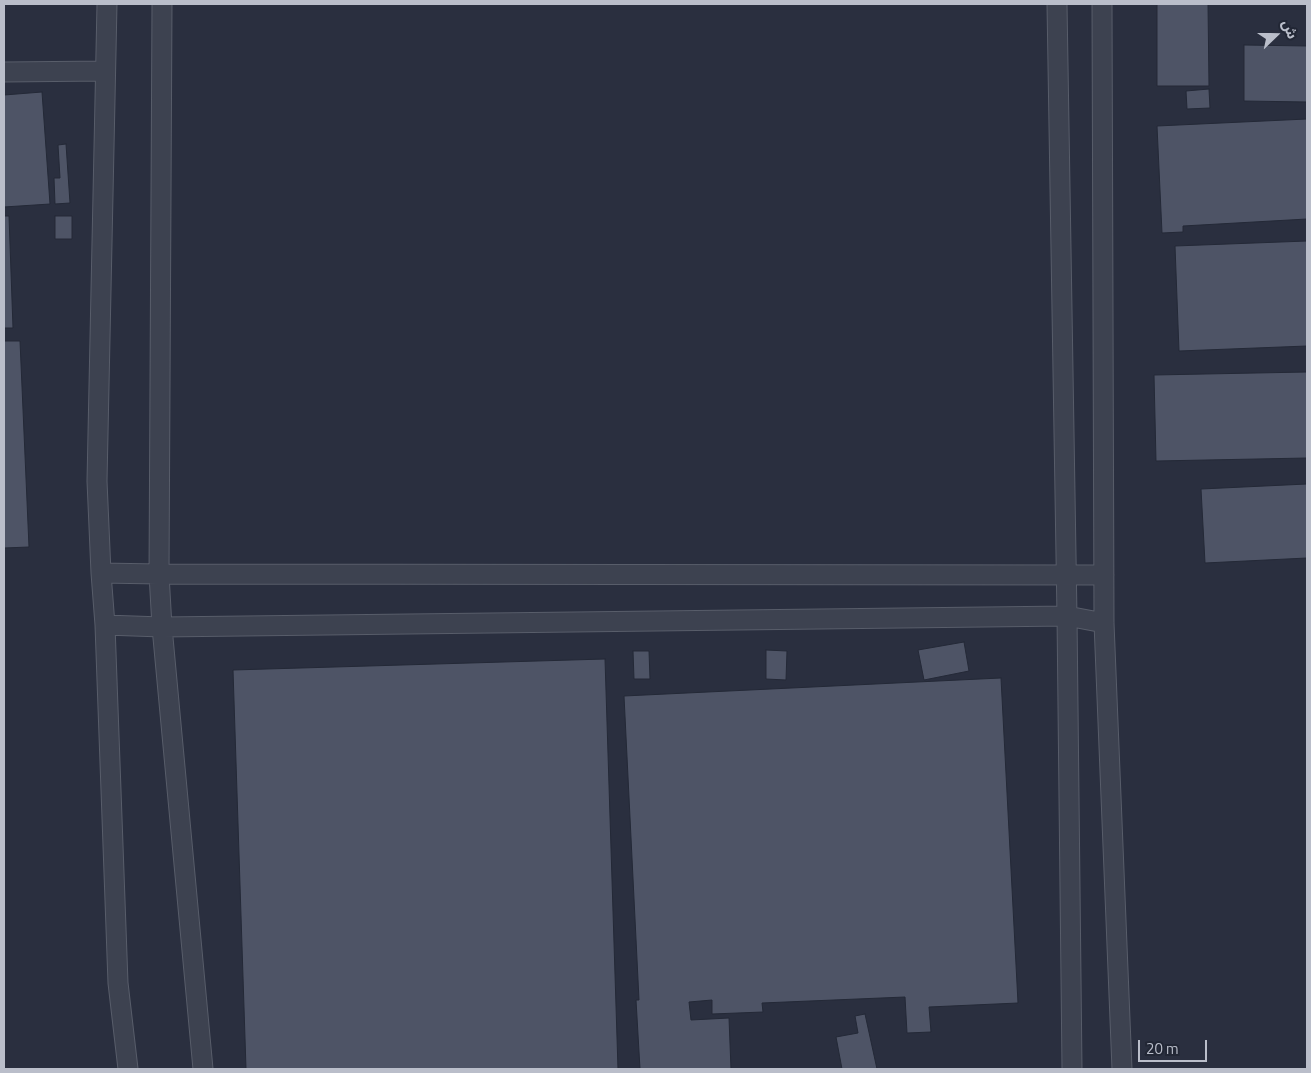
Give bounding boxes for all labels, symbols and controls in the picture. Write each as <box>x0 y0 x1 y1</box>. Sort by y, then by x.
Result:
north arrow <box>1251 10 1301 60</box>
text: ش <box>1277 16 1304 42</box>
scale bar <box>1141 1030 1210 1062</box>
text: 20 m <box>1146 1037 1179 1060</box>

